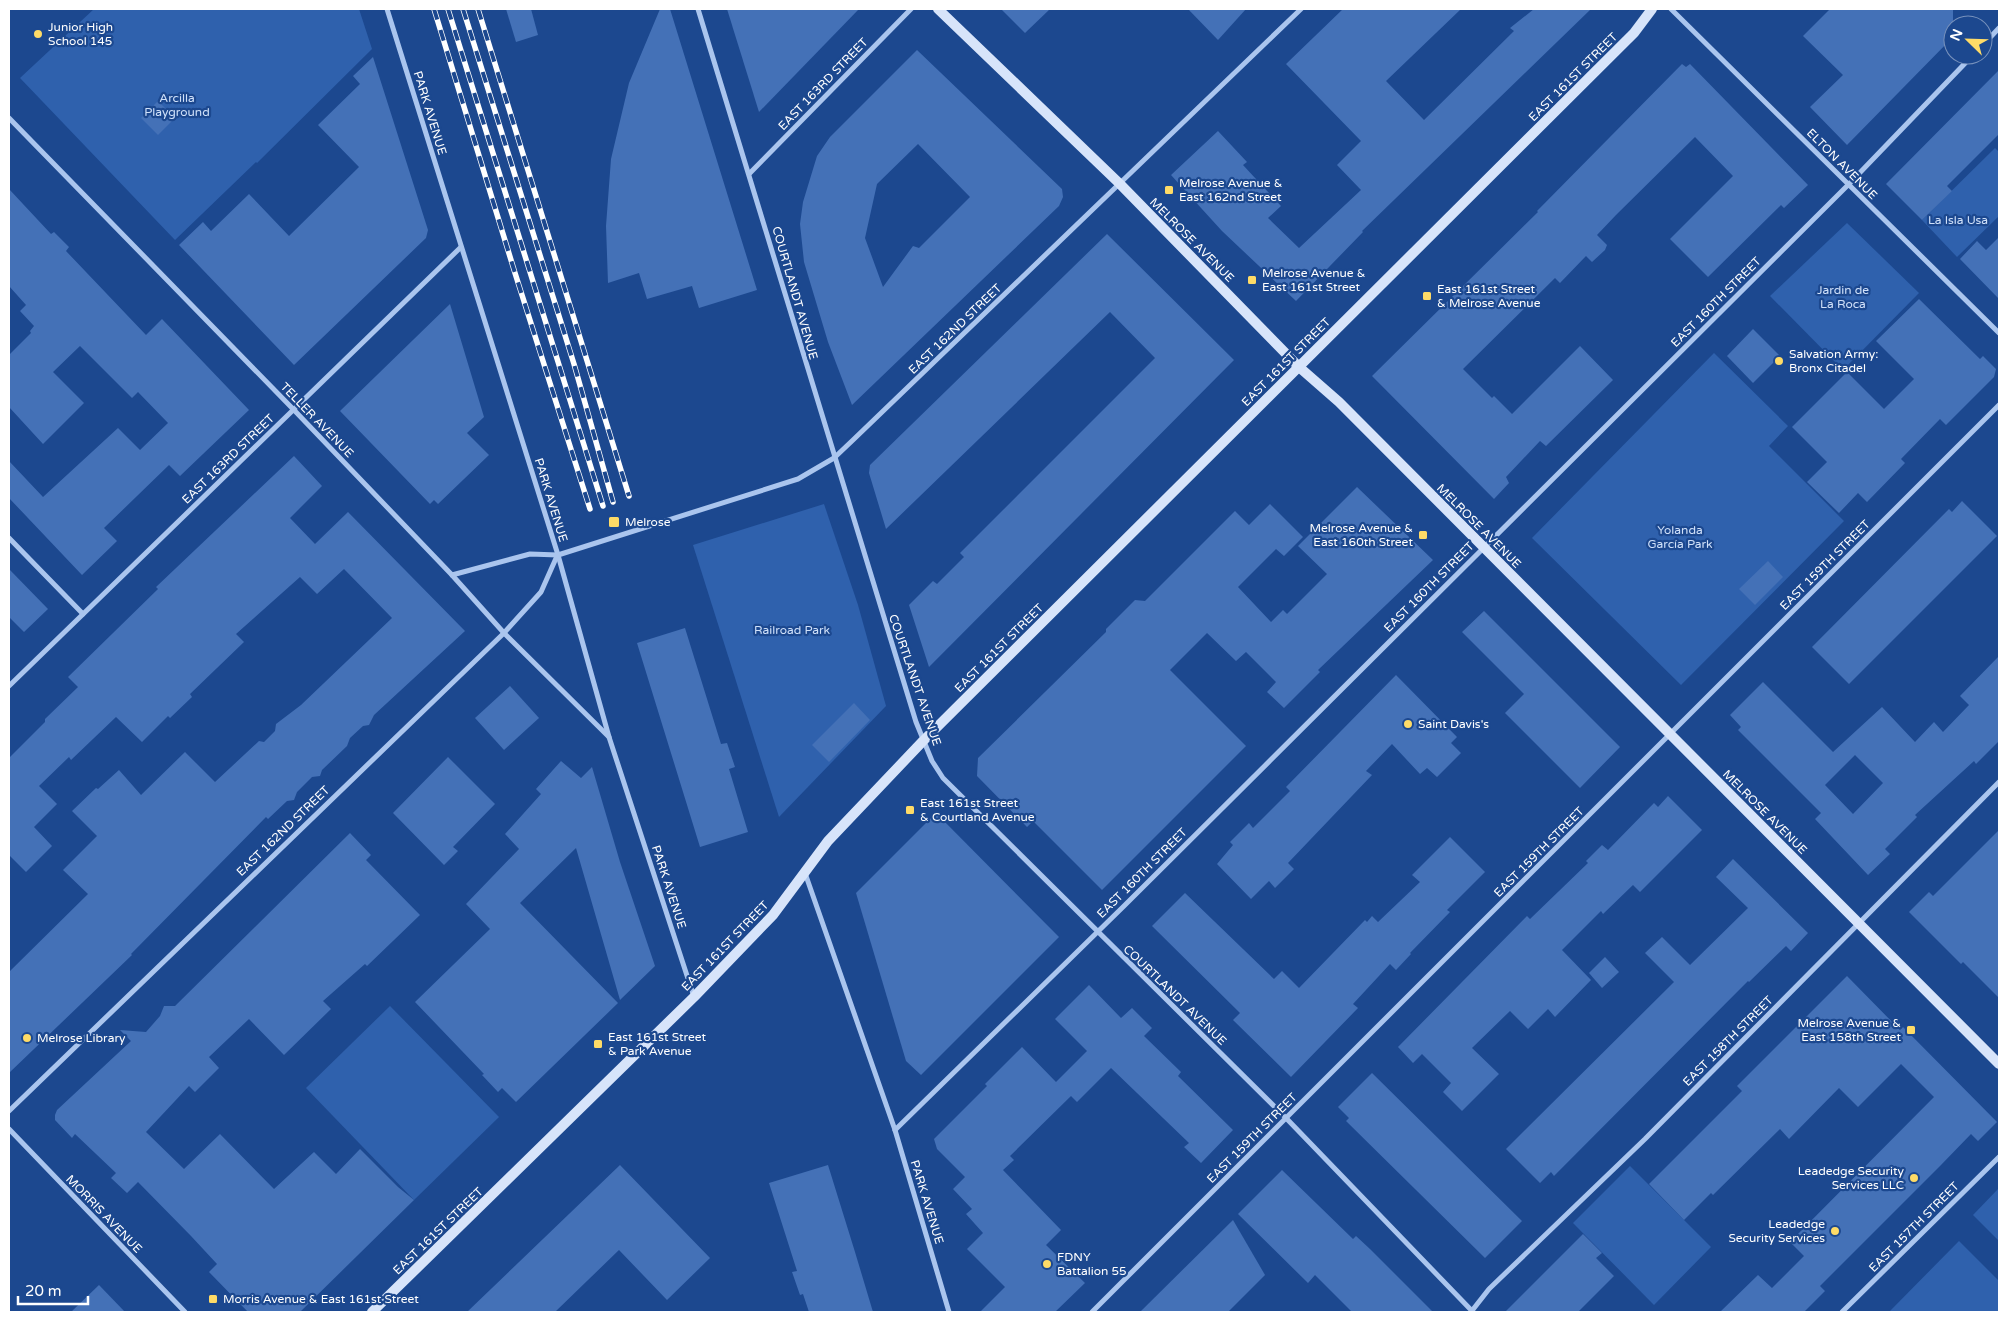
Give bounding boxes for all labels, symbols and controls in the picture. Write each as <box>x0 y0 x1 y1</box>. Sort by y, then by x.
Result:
north arrow <box>1943 15 1993 65</box>
place label: Junior High School 145 <box>48 20 113 48</box>
text: N <box>1946 27 1967 44</box>
marker: Junior High School 145 <box>32 28 44 40</box>
street label: EAST 161ST STREET <box>1526 29 1621 124</box>
street label: EAST 163RD STREET <box>775 35 871 133</box>
street label: PARK AVENUE <box>411 69 450 157</box>
park label: Arcilla Playground <box>144 91 210 119</box>
street label: ELTON AVENUE <box>1804 126 1880 202</box>
place label: Melrose Avenue & East 162nd Street <box>1179 176 1282 204</box>
marker: Melrose Avenue & East 162nd Street <box>1163 184 1175 196</box>
street label: MELROSE AVENUE <box>1147 195 1237 285</box>
park label: La Isla Usa <box>1928 213 1988 227</box>
street label: COURTLANDT AVENUE <box>769 225 821 362</box>
street label: EAST 160TH STREET <box>1668 254 1764 350</box>
place label: Melrose Avenue & East 161st Street <box>1262 266 1365 294</box>
marker: Melrose Avenue & East 161st Street <box>1246 274 1258 286</box>
street label: EAST 162ND STREET <box>906 280 1005 377</box>
place label: East 161st Street & Melrose Avenue <box>1437 282 1541 310</box>
park label: Jardin de La Roca <box>1817 283 1869 311</box>
marker: East 161st Street & Melrose Avenue <box>1421 290 1433 302</box>
street label: EAST 161ST STREET <box>1239 314 1334 409</box>
place label: Salvation Army: Bronx Citadel <box>1789 347 1878 375</box>
marker: Salvation Army: Bronx Citadel <box>1773 355 1785 367</box>
street label: TELLER AVENUE <box>278 380 357 461</box>
street label: EAST 163RD STREET <box>179 411 277 507</box>
street label: PARK AVENUE <box>532 456 571 544</box>
street label: MELROSE AVENUE <box>1434 481 1524 571</box>
marker: Melrose <box>607 515 621 529</box>
place label: Melrose <box>625 515 671 529</box>
street label: EAST 159TH STREET <box>1777 517 1873 613</box>
place label: Melrose Avenue & East 160th Street <box>1310 521 1413 549</box>
park label: Yolanda García Park <box>1647 523 1713 551</box>
marker: Melrose Avenue & East 160th Street <box>1417 529 1429 541</box>
street label: EAST 160TH STREET <box>1381 539 1477 635</box>
street label: EAST 161ST STREET <box>952 600 1047 695</box>
street label: COURTLANDT AVENUE <box>886 613 944 748</box>
park label: Railroad Park <box>754 623 830 637</box>
place label: Saint Davis's <box>1418 717 1489 731</box>
marker: Saint Davis's <box>1402 718 1414 730</box>
street label: MELROSE AVENUE <box>1720 767 1810 857</box>
street label: EAST 162ND STREET <box>234 782 333 879</box>
place label: East 161st Street & Courtland Avenue <box>920 796 1035 824</box>
marker: East 161st Street & Courtland Avenue <box>904 804 916 816</box>
street label: EAST 159TH STREET <box>1491 804 1587 900</box>
street label: EAST 160TH STREET <box>1094 825 1190 921</box>
street label: PARK AVENUE <box>649 843 689 931</box>
street label: EAST 161ST STREET <box>678 898 772 994</box>
street label: COURTLANDT AVENUE <box>1121 942 1230 1048</box>
street label: EAST 158TH STREET <box>1680 993 1776 1089</box>
place label: Melrose Avenue & East 158th Street <box>1798 1016 1901 1044</box>
marker: Melrose Avenue & East 158th Street <box>1905 1024 1917 1036</box>
place label: East 161st Street & Park Avenue <box>608 1030 706 1058</box>
place label: Melrose Library <box>37 1031 126 1045</box>
marker: Melrose Library <box>21 1032 33 1044</box>
marker: East 161st Street & Park Avenue <box>592 1038 604 1050</box>
street label: EAST 159TH STREET <box>1204 1090 1300 1186</box>
street label: PARK AVENUE <box>908 1158 947 1246</box>
place label: Leadedge Security Services LLC <box>1798 1164 1905 1192</box>
street label: MORRIS AVENUE <box>63 1172 145 1256</box>
marker: Leadedge Security Services LLC <box>1908 1172 1920 1184</box>
street label: EAST 157TH STREET <box>1866 1179 1962 1275</box>
street label: EAST 161ST STREET <box>390 1184 486 1278</box>
place label: Leadedge Security Services <box>1728 1217 1825 1245</box>
marker: Leadedge Security Services <box>1829 1225 1841 1237</box>
place label: FDNY Battalion 55 <box>1057 1250 1127 1278</box>
marker: FDNY Battalion 55 <box>1041 1258 1053 1270</box>
scale bar <box>18 1274 88 1306</box>
text: 20 m <box>25 1282 62 1300</box>
place label: Morris Avenue & East 161st Street <box>223 1292 419 1306</box>
marker: Morris Avenue & East 161st Street <box>207 1293 219 1305</box>

